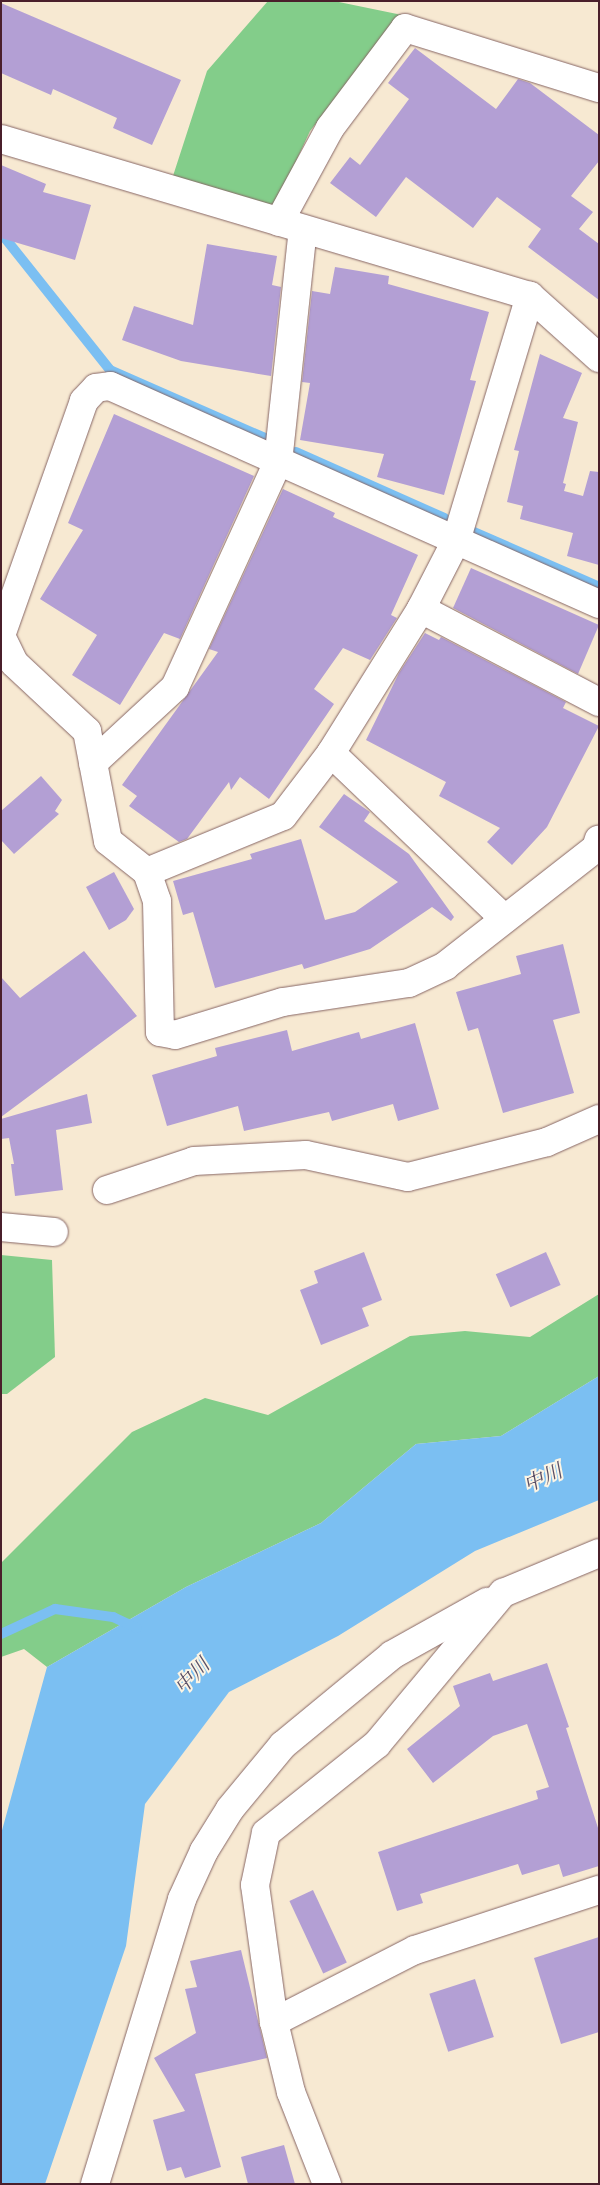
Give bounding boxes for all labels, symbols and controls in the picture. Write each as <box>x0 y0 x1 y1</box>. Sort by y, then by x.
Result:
water label: 中川 <box>520 1459 566 1497</box>
water label: 中川 <box>169 1653 215 1699</box>

